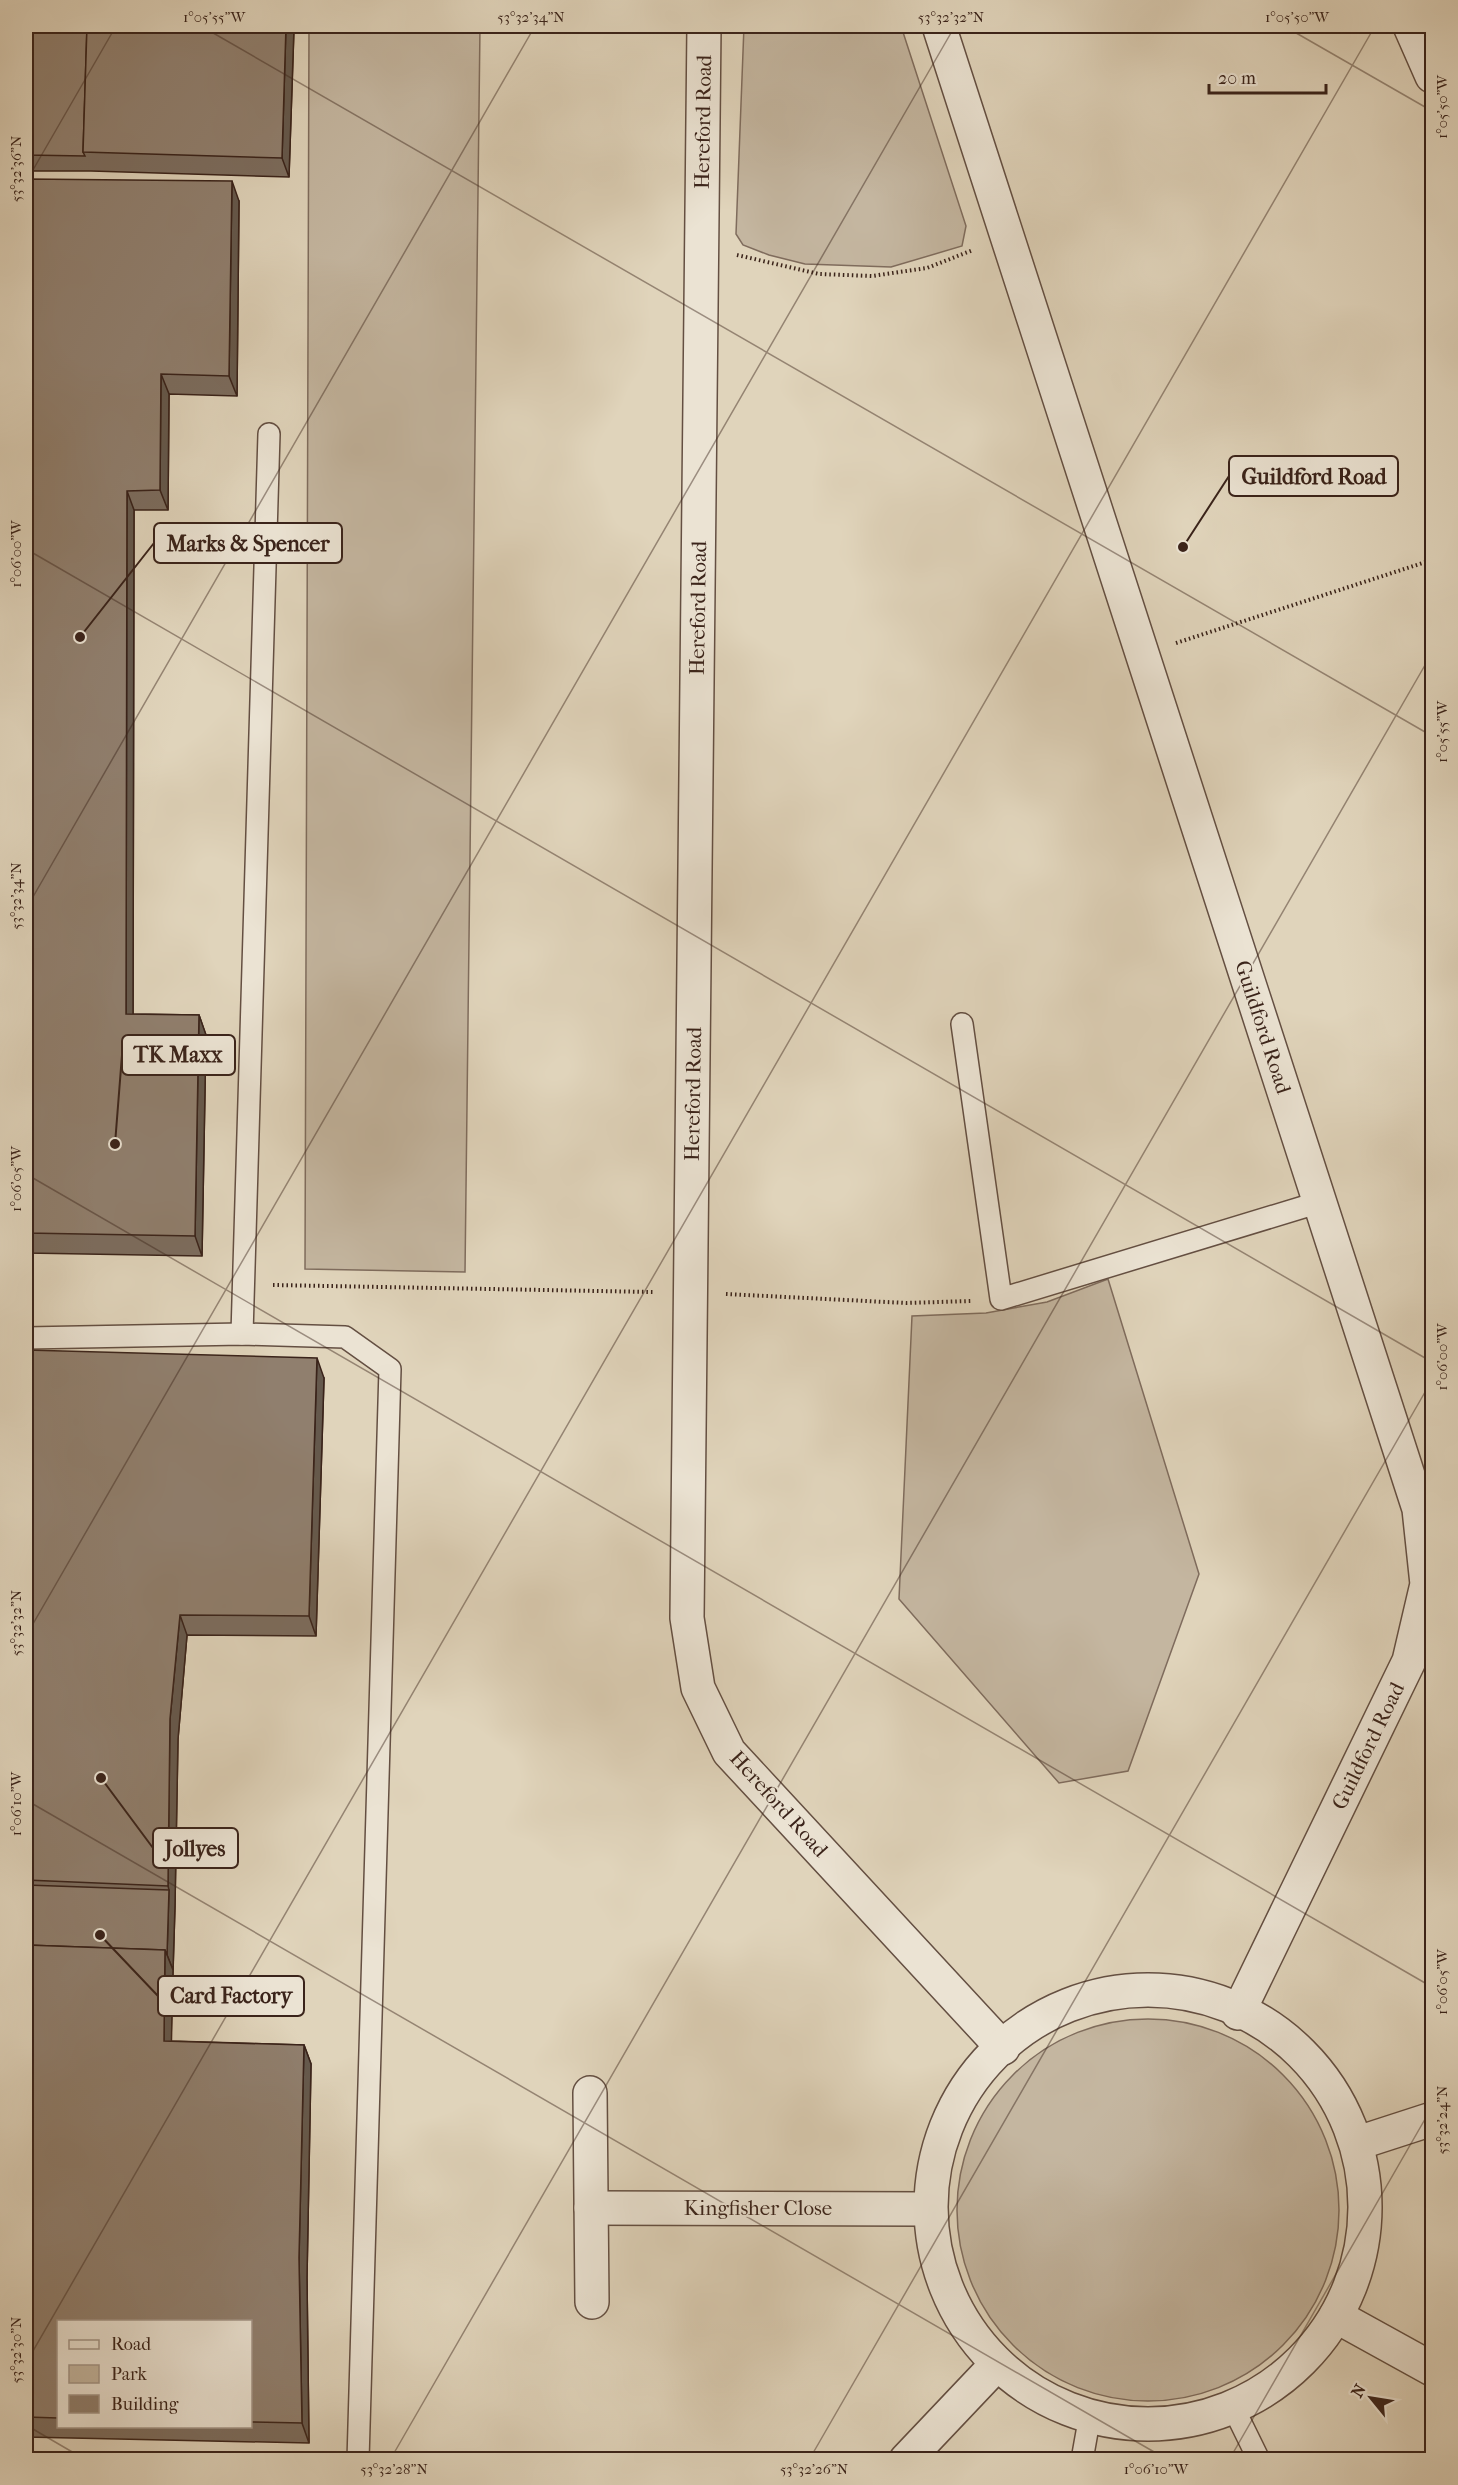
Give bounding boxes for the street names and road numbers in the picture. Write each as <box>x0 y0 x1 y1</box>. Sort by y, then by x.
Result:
street label: Hereford Road <box>690 54 716 189</box>
street label: Hereford Road <box>685 540 711 675</box>
street label: Guildford Road <box>1230 957 1296 1097</box>
street label: Hereford Road <box>680 1026 706 1161</box>
street label: Guildford Road <box>1327 1678 1409 1813</box>
street label: Hereford Road <box>725 1746 833 1862</box>
street label: Kingfisher Close <box>684 2196 832 2220</box>

